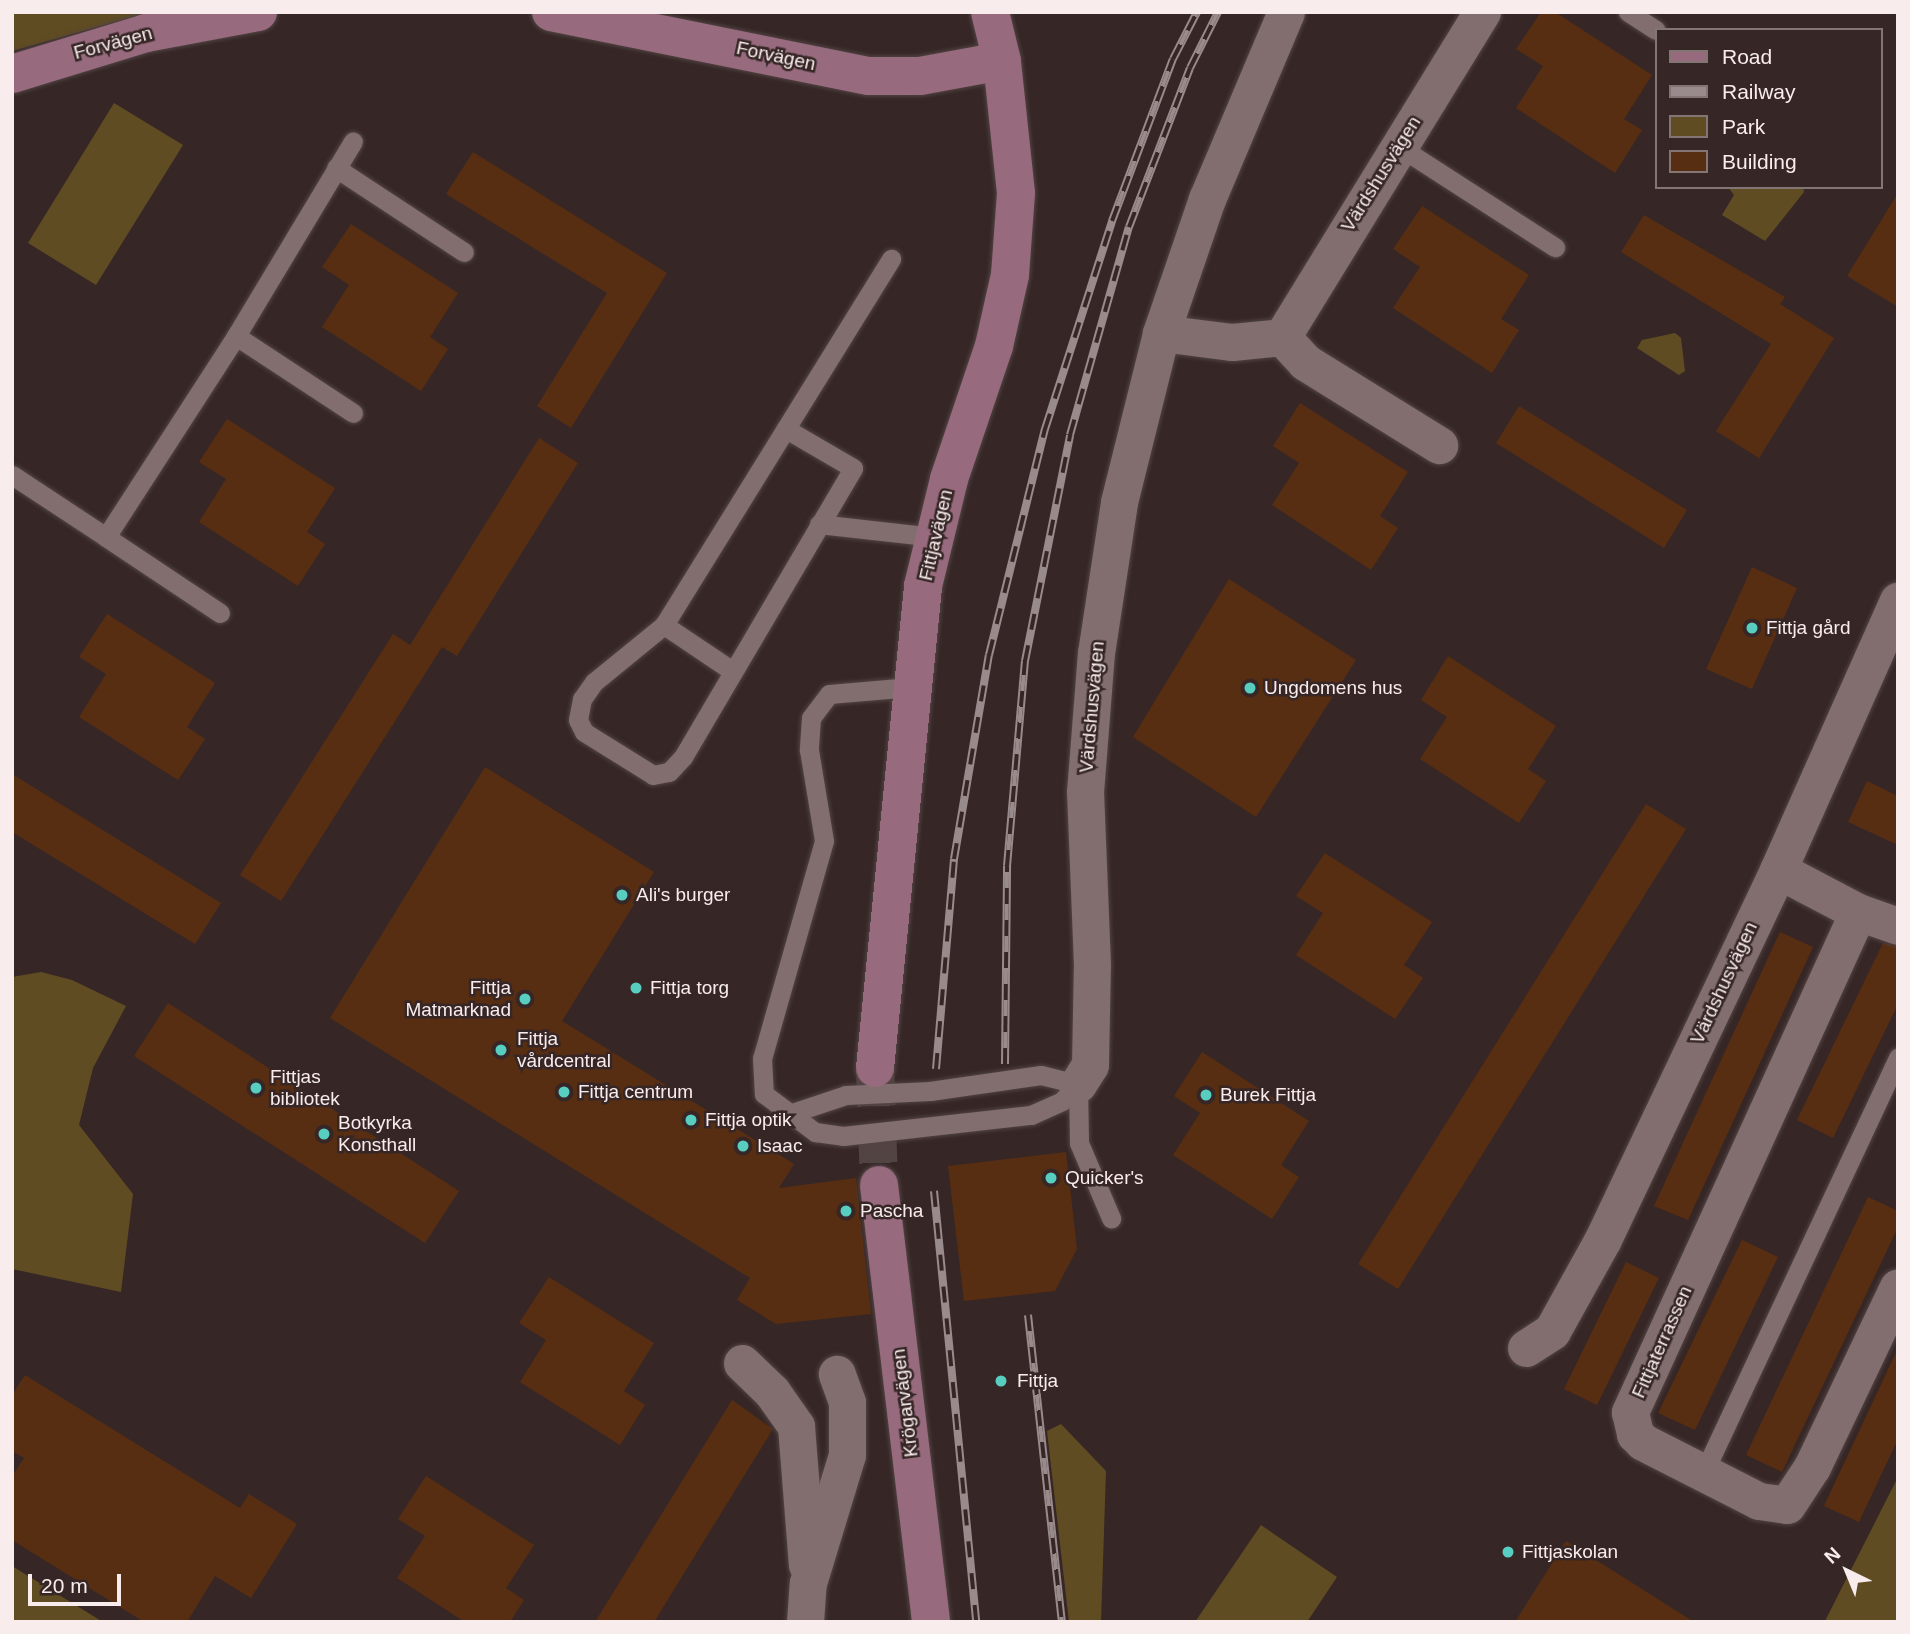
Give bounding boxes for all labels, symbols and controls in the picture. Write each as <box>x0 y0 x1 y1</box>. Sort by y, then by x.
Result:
street label: Forvägen <box>71 22 155 64</box>
legend <box>1654 28 1882 189</box>
street label: Forvägen <box>734 37 818 75</box>
text: Road <box>1722 45 1772 68</box>
text: Railway <box>1722 80 1796 103</box>
street label: Värdshusvägen <box>1336 112 1426 236</box>
text: Park <box>1722 115 1765 138</box>
text: Building <box>1722 150 1797 173</box>
street label: Fittjavägen <box>914 487 958 583</box>
place label: Fittja gård <box>1766 617 1850 639</box>
marker: Fittja gård <box>1744 620 1760 636</box>
street label: Värdshusvägen <box>1075 640 1109 774</box>
place label: Ungdomens hus <box>1264 677 1402 699</box>
marker: Ungdomens hus <box>1242 680 1258 696</box>
place label: Ali's burger <box>636 884 730 906</box>
marker: Ali's burger <box>614 887 630 903</box>
street label: Värdshusvägen <box>1686 918 1762 1048</box>
place label: Fittja Matmarknad <box>405 977 511 1021</box>
place label: Fittja torg <box>650 977 729 999</box>
marker: Fittja torg <box>628 980 644 996</box>
marker: Fittja Matmarknad <box>517 991 533 1007</box>
place label: Fittja vårdcentral <box>517 1028 611 1072</box>
marker: Fittja vårdcentral <box>491 1040 511 1060</box>
place label: Fittjas bibliotek <box>270 1066 340 1110</box>
marker: Fittjas bibliotek <box>248 1080 264 1096</box>
place label: Fittja centrum <box>578 1081 693 1103</box>
marker: Fittja centrum <box>556 1084 572 1100</box>
place label: Burek Fittja <box>1220 1084 1316 1106</box>
marker: Burek Fittja <box>1198 1087 1214 1103</box>
place label: Fittja optik <box>705 1109 792 1131</box>
place label: Botkyrka Konsthall <box>338 1112 416 1156</box>
marker: Fittja optik <box>683 1112 699 1128</box>
marker: Botkyrka Konsthall <box>316 1126 332 1142</box>
place label: Isaac <box>757 1135 802 1157</box>
marker: Isaac <box>735 1138 751 1154</box>
place label: Quicker's <box>1065 1167 1144 1189</box>
marker: Quicker's <box>1043 1170 1059 1186</box>
place label: Pascha <box>860 1200 923 1222</box>
marker: Pascha <box>838 1203 854 1219</box>
street label: Fittjaterrassen <box>1627 1282 1697 1402</box>
street label: Krögarvägen <box>887 1348 923 1458</box>
place label: Fittja <box>1017 1370 1058 1392</box>
marker: Fittja <box>991 1371 1011 1391</box>
north arrow <box>1812 1536 1882 1606</box>
place label: Fittjaskolan <box>1522 1541 1618 1563</box>
text: N <box>1820 1543 1845 1568</box>
marker: Fittjaskolan <box>1500 1544 1516 1560</box>
scale bar <box>32 1560 124 1604</box>
text: 20 m <box>41 1574 88 1597</box>

